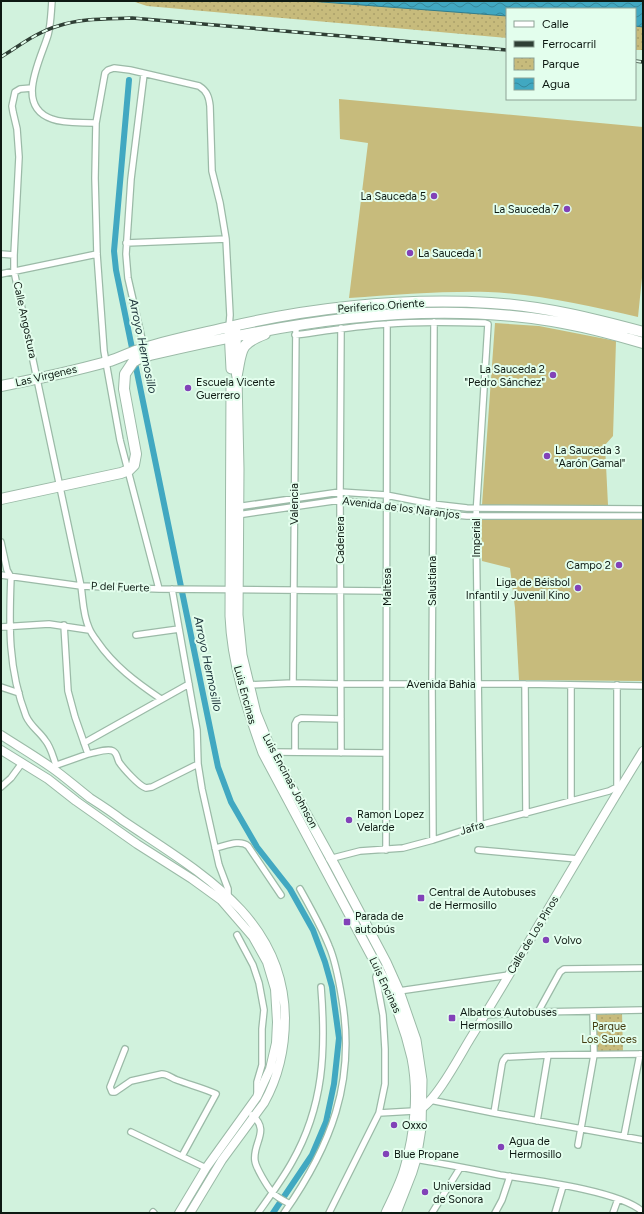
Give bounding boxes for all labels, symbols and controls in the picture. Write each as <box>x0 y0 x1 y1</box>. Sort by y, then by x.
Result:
legend <box>506 8 636 100</box>
text: Calle <box>542 17 569 31</box>
text: Ferrocarril <box>542 37 596 51</box>
text: Parque <box>542 57 580 71</box>
text: Agua <box>542 77 570 91</box>
place label: La Sauceda 5 <box>360 190 426 203</box>
marker: La Sauceda 5 <box>429 191 439 201</box>
place label: La Sauceda 7 <box>494 203 559 216</box>
marker: La Sauceda 7 <box>562 204 572 214</box>
place label: La Sauceda 1 <box>418 247 482 260</box>
marker: La Sauceda 1 <box>405 248 415 258</box>
street label: Calle Angostura <box>11 280 39 360</box>
water label: Arroyo Hermosillo <box>126 296 160 395</box>
street label: Periferico Oriente <box>337 296 425 316</box>
street label: Las Virgenes <box>14 363 78 389</box>
place label: La Sauceda 2 "Pedro Sánchez" <box>464 363 545 389</box>
marker: La Sauceda 2 "Pedro Sánchez" <box>548 370 558 380</box>
place label: Escuela Vicente Guerrero <box>196 376 275 402</box>
marker: Escuela Vicente Guerrero <box>183 383 193 393</box>
place label: La Sauceda 3 "Aarón Gamal" <box>555 444 625 470</box>
marker: La Sauceda 3 "Aarón Gamal" <box>542 451 552 461</box>
street label: Valencia <box>288 483 301 525</box>
street label: Avenida de los Naranjos <box>342 494 460 522</box>
street label: Cadenera <box>334 516 347 564</box>
street label: Imperial <box>470 518 483 558</box>
street label: Salustiana <box>426 556 439 606</box>
place label: Campo 2 <box>566 559 611 572</box>
marker: Campo 2 <box>614 560 624 570</box>
street label: Maltesa <box>381 568 394 606</box>
place label: Liga de Béisbol Infantil y Juvenil Kino <box>466 576 570 602</box>
street label: P del Fuerte <box>91 579 149 595</box>
marker: Liga de Béisbol Infantil y Juvenil Kino <box>573 583 583 593</box>
water label: Arroyo Hermosillo <box>191 614 225 713</box>
street label: Luis Encinas <box>231 664 259 726</box>
street label: Avenida Bahia <box>406 678 476 691</box>
street label: Luis Encinas Johnson <box>260 732 320 830</box>
place label: Ramon Lopez Velarde <box>357 808 424 834</box>
marker: Ramon Lopez Velarde <box>344 815 354 825</box>
street label: Jafra <box>458 818 486 838</box>
place label: Central de Autobuses de Hermosillo <box>429 886 536 912</box>
marker: Central de Autobuses de Hermosillo <box>416 893 426 903</box>
street label: Calle de Los Pinos <box>505 894 561 976</box>
place label: Parada de autobús <box>355 910 403 936</box>
marker: Parada de autobús <box>342 917 352 927</box>
place label: Volvo <box>554 934 582 947</box>
marker: Volvo <box>541 935 551 945</box>
street label: Luis Encinas <box>366 955 404 1015</box>
place label: Albatros Autobuses Hermosillo <box>460 1006 557 1032</box>
marker: Albatros Autobuses Hermosillo <box>447 1013 457 1023</box>
park label: Parque Los Sauces <box>581 1020 637 1046</box>
place label: Oxxo <box>402 1119 427 1132</box>
marker: Oxxo <box>389 1120 399 1130</box>
place label: Agua de Hermosillo <box>509 1135 562 1161</box>
marker: Agua de Hermosillo <box>496 1142 506 1152</box>
place label: Blue Propane <box>394 1148 459 1161</box>
marker: Blue Propane <box>381 1149 391 1159</box>
place label: Universidad de Sonora <box>433 1180 491 1206</box>
marker: Universidad de Sonora <box>420 1187 430 1197</box>

